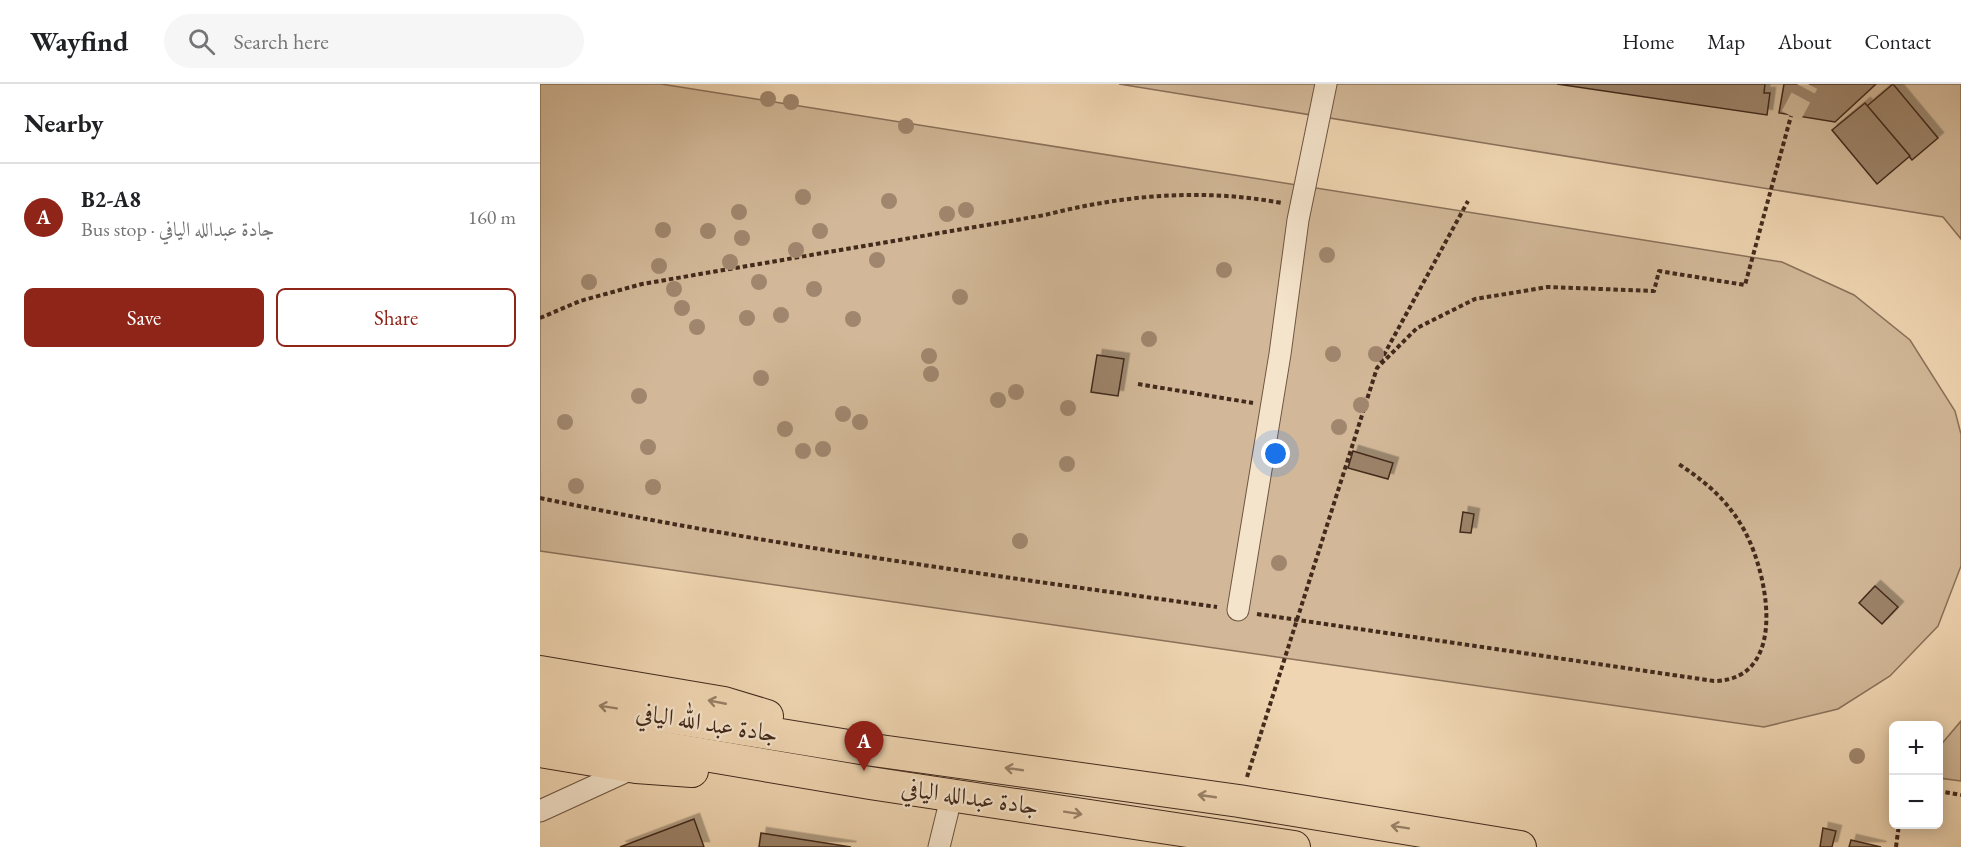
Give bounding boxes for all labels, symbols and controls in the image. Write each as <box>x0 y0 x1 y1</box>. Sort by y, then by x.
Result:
search box <box>164 14 584 68</box>
text: Wayfind <box>30 23 128 59</box>
icon: search <box>185 25 218 58</box>
text: Search here <box>233 27 329 56</box>
text: Home <box>1622 28 1674 55</box>
text: Map <box>1707 28 1745 55</box>
text: About <box>1778 28 1831 55</box>
text: Contact <box>1864 28 1931 55</box>
text: Nearby <box>24 106 104 140</box>
text: B2-A8 <box>81 185 141 214</box>
text: A <box>36 204 51 230</box>
text: 160 m <box>468 204 516 230</box>
text: Bus stop · جادة عبدالله اليافي <box>81 216 274 242</box>
button: Save <box>24 288 264 347</box>
button: Share <box>276 288 516 347</box>
your location <box>1261 439 1290 468</box>
street label: جادة عبد الله اليافي <box>633 693 781 753</box>
one-way arrow <box>708 696 727 707</box>
one-way arrow <box>599 701 619 712</box>
map controls <box>1889 721 1943 829</box>
button: + <box>1889 721 1943 775</box>
pin: A <box>844 722 884 771</box>
one-way arrow <box>1005 764 1025 775</box>
street label: جادة عبدالله اليافي <box>899 772 1041 825</box>
button: − <box>1889 775 1943 829</box>
one-way arrow <box>1198 791 1218 802</box>
one-way arrow <box>1063 807 1083 818</box>
one-way arrow <box>1391 821 1410 832</box>

